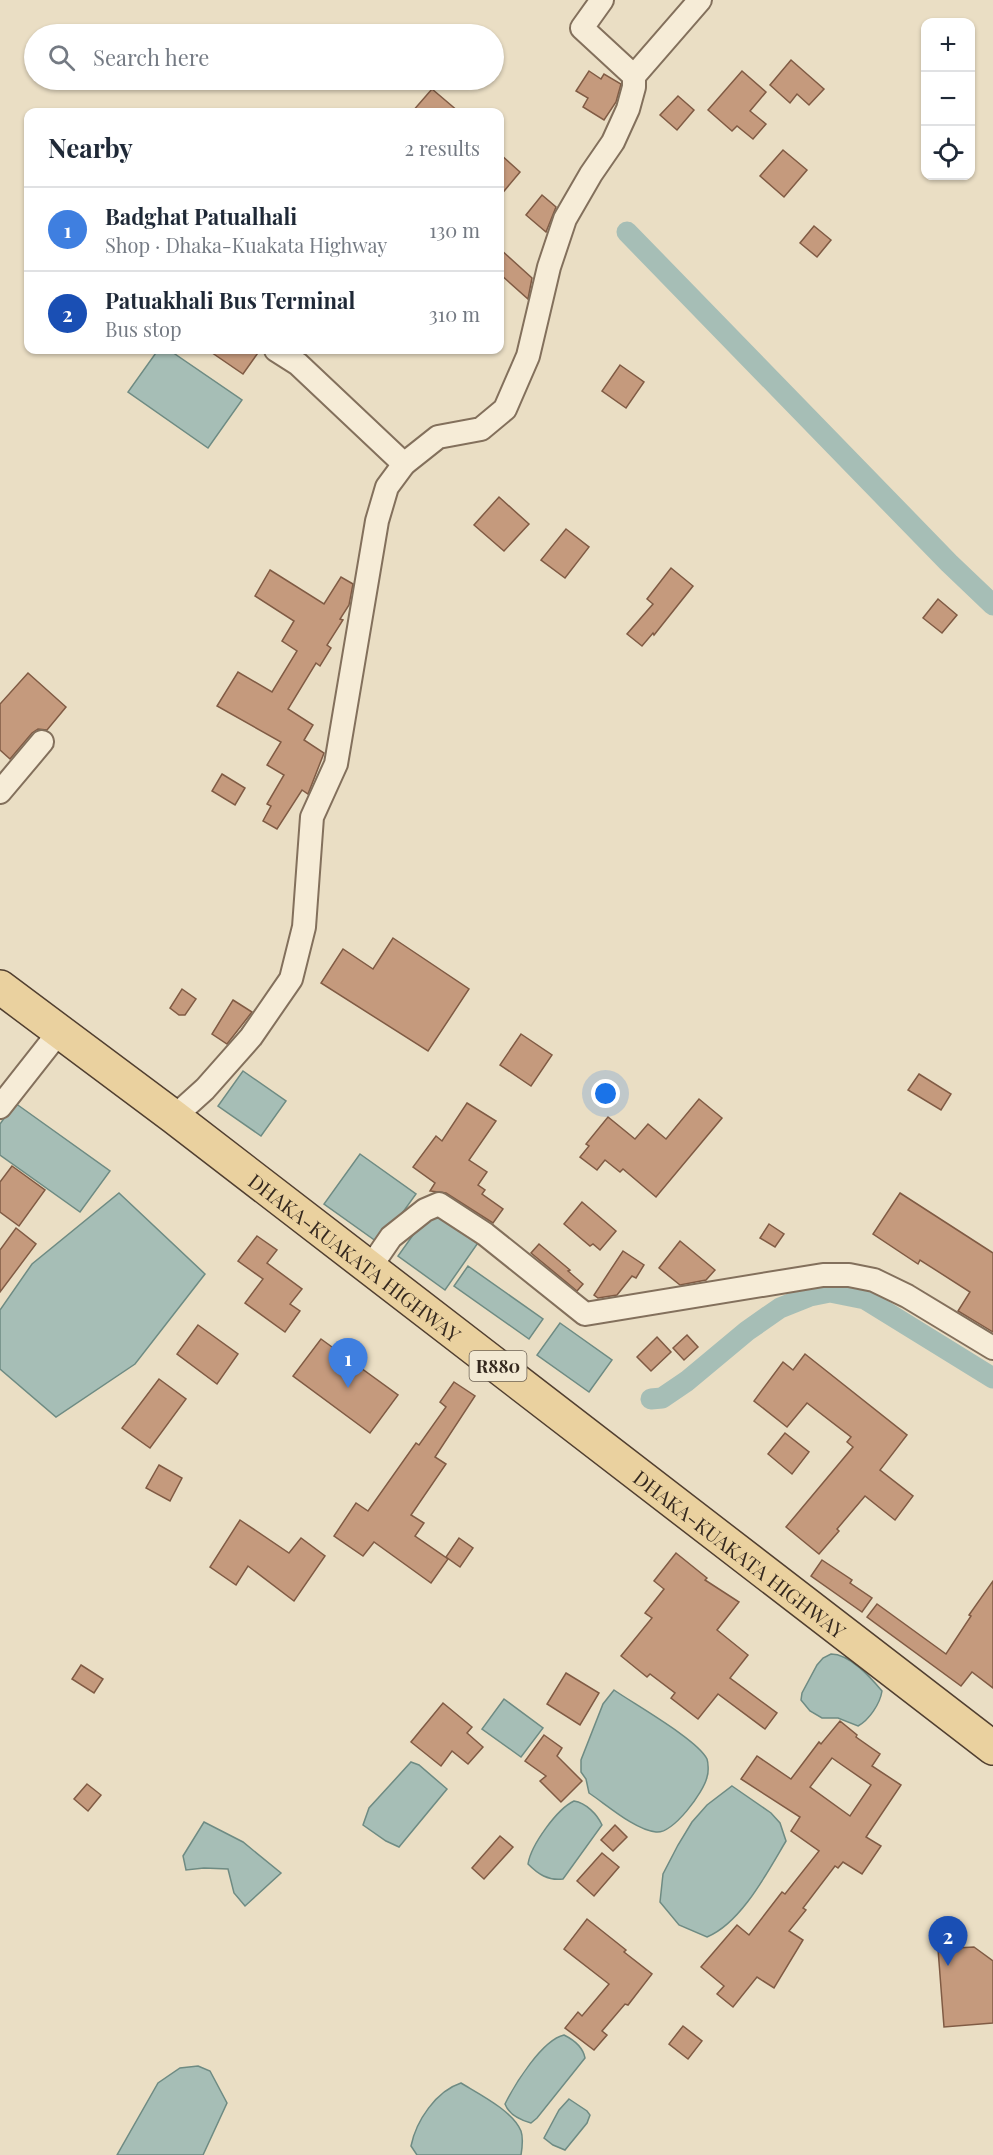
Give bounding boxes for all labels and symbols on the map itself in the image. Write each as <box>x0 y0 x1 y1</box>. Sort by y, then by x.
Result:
your location <box>591 1079 620 1108</box>
street label: DHAKA-KUAKATA HIGHWAY <box>244 1166 467 1347</box>
pin: 1 <box>328 1338 368 1388</box>
road number: R880 <box>470 1351 526 1381</box>
street label: DHAKA-KUAKATA HIGHWAY <box>629 1463 852 1644</box>
pin: 2 <box>928 1916 968 1966</box>

